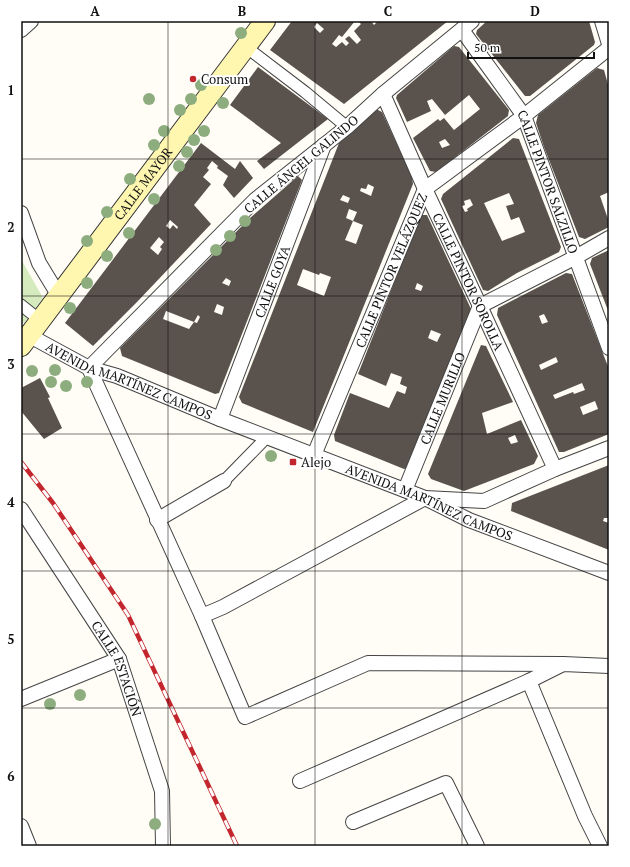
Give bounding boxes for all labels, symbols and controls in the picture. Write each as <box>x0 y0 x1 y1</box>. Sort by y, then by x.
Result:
text: A <box>90 2 100 20</box>
text: B <box>238 2 246 20</box>
text: C <box>384 2 392 20</box>
text: D <box>530 2 540 20</box>
scale bar <box>468 34 594 60</box>
text: 50 m <box>474 40 501 55</box>
place label: Consum <box>201 70 248 88</box>
marker: Consum <box>188 74 198 84</box>
text: 1 <box>7 81 15 99</box>
street label: CALLE PINTOR SALZILLO <box>513 106 583 256</box>
street label: CALLE ÁNGEL GALINDO <box>240 111 362 217</box>
street label: CALLE MAYOR <box>110 143 177 224</box>
street label: CALLE PINTOR VELÁZQUEZ <box>351 190 431 351</box>
street label: CALLE PINTOR SOROLLA <box>428 210 508 353</box>
text: 2 <box>7 218 15 236</box>
street label: CALLE GOYA <box>250 243 294 320</box>
street label: AVENIDA MARTÍNEZ CAMPOS <box>43 337 215 424</box>
street label: CALLE MURILLO <box>415 349 469 447</box>
text: 3 <box>7 355 15 373</box>
place label: Alejo <box>301 453 331 471</box>
marker: Alejo <box>288 457 298 467</box>
street label: AVENIDA MARTÍNEZ CAMPOS <box>343 459 515 545</box>
text: 4 <box>7 493 15 511</box>
street label: CALLE ESTACIÓN <box>87 617 146 719</box>
text: 5 <box>7 630 15 648</box>
text: 6 <box>7 767 15 785</box>

